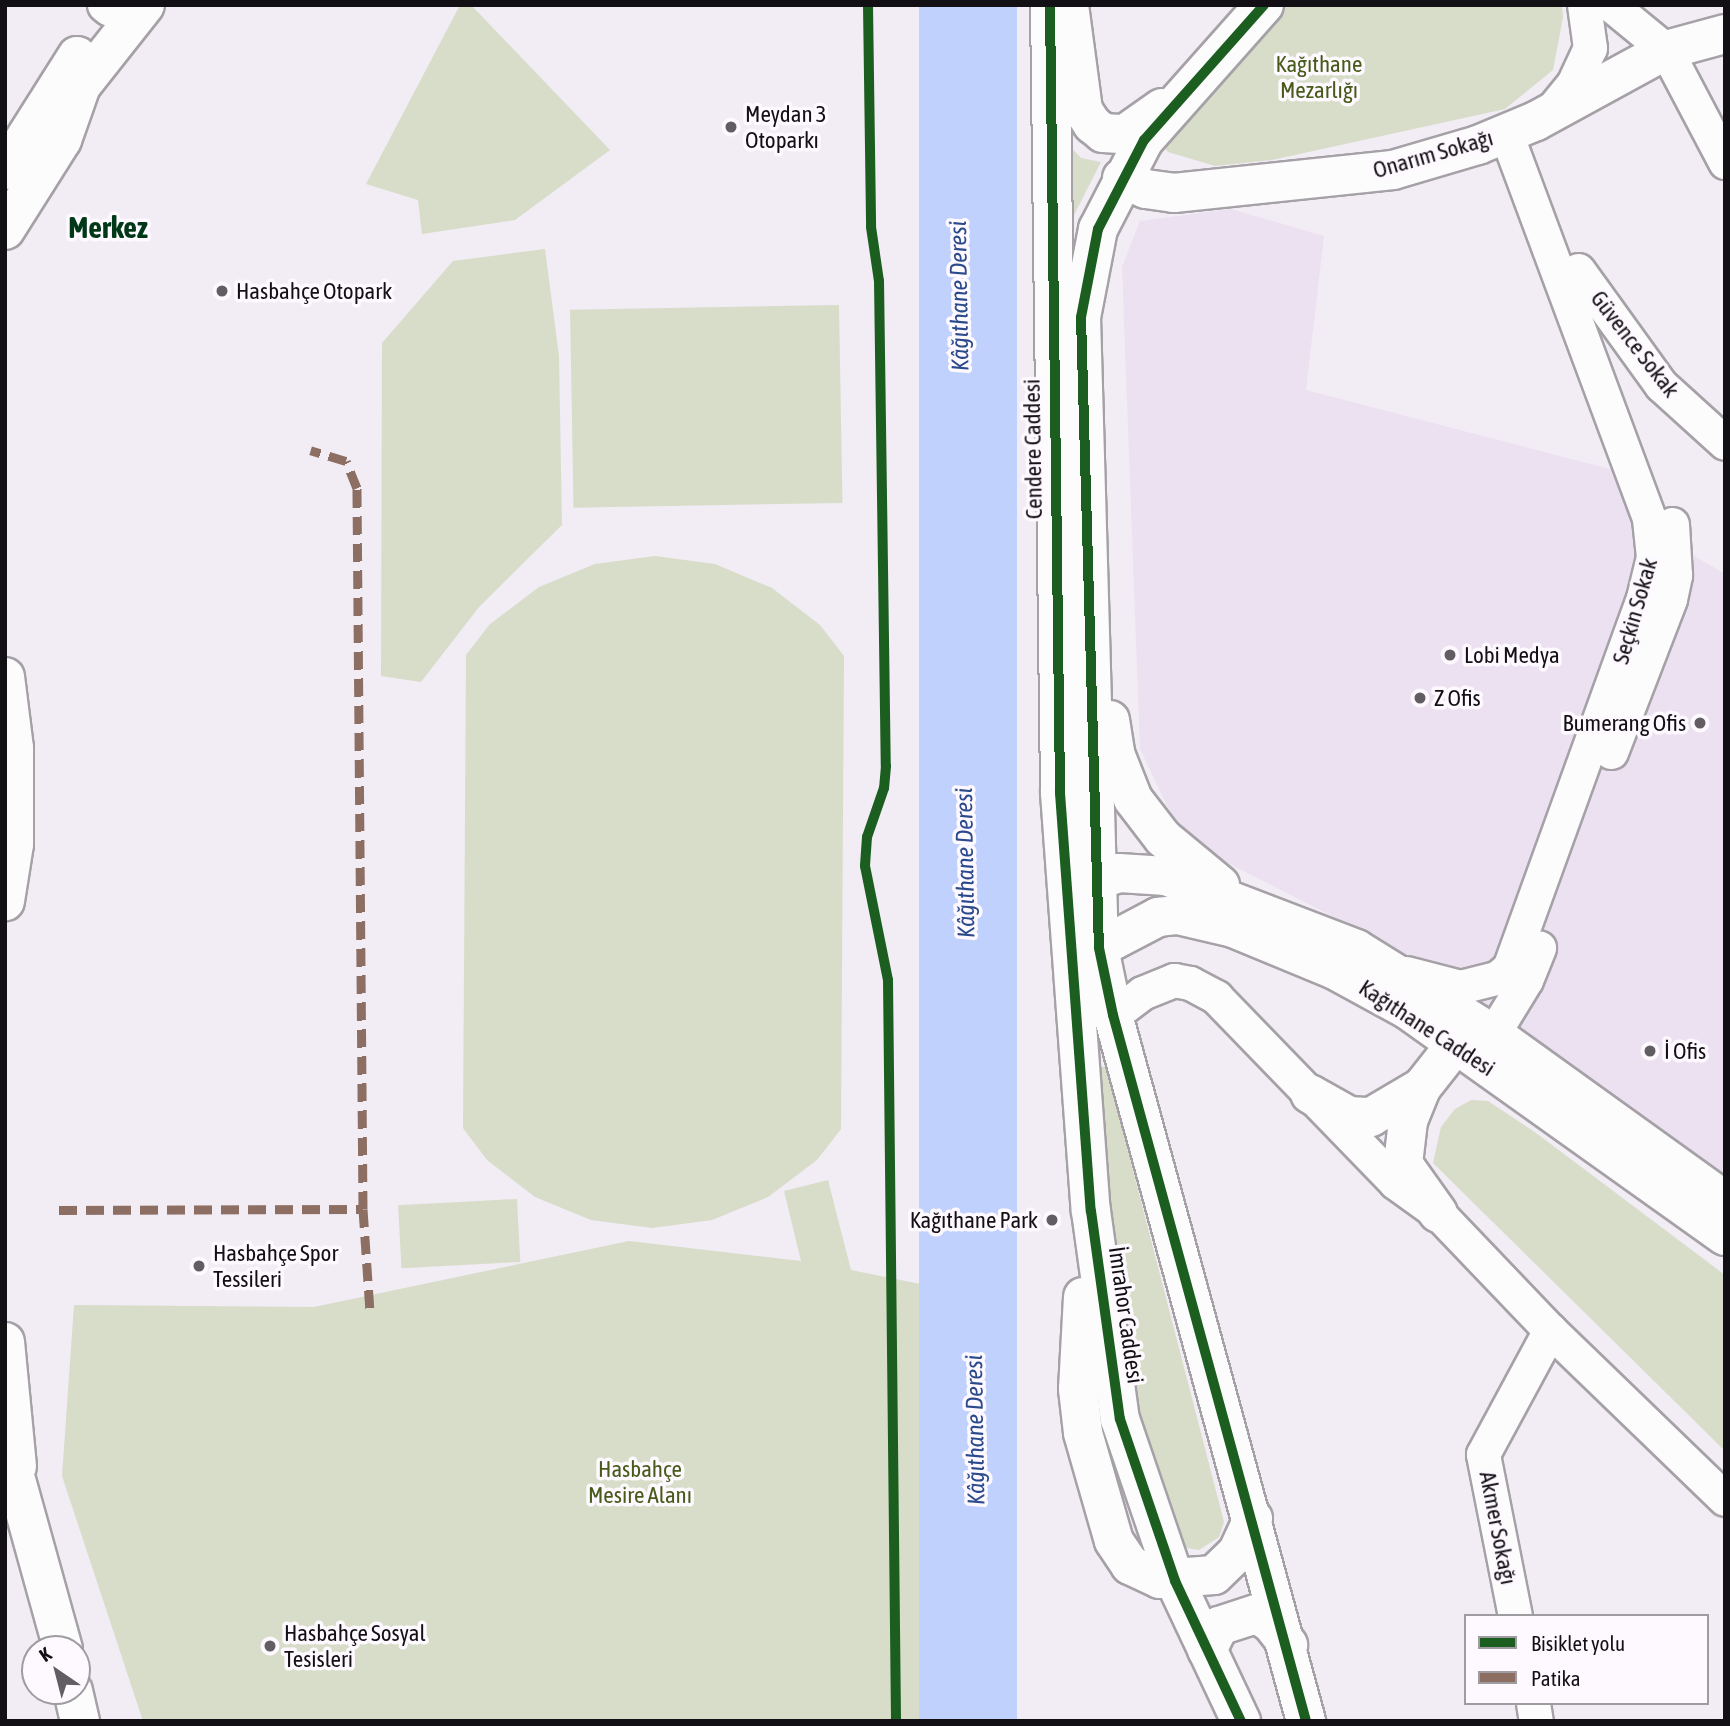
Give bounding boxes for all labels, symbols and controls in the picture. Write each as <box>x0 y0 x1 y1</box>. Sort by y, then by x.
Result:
park label: Kağıthane Mezarlığı <box>1276 50 1362 104</box>
place label: Meydan 3 Otoparkı <box>745 100 827 154</box>
marker: Meydan 3 Otoparkı <box>723 119 739 135</box>
street label: Onarım Sokağı <box>1370 124 1496 184</box>
district label: Merkez <box>68 209 148 245</box>
water label: Kâğıthane Deresi <box>943 221 975 371</box>
place label: Hasbahçe Otopark <box>236 277 392 305</box>
marker: Hasbahçe Otopark <box>214 283 230 299</box>
street label: Güvence Sokak <box>1585 285 1685 403</box>
street label: Cendere Caddesi <box>1018 379 1048 519</box>
street label: Seçkin Sokak <box>1607 555 1663 667</box>
place label: Lobi Medya <box>1464 641 1560 669</box>
marker: Lobi Medya <box>1442 647 1458 663</box>
place label: Z Ofis <box>1434 684 1481 712</box>
marker: Z Ofis <box>1412 690 1428 706</box>
place label: Bumerang Ofis <box>1563 709 1686 737</box>
marker: Bumerang Ofis <box>1692 715 1708 731</box>
water label: Kâğıthane Deresi <box>949 788 981 938</box>
street label: Kağıthane Caddesi <box>1354 974 1500 1082</box>
place label: İ Ofis <box>1664 1037 1706 1065</box>
marker: İ Ofis <box>1642 1043 1658 1059</box>
place label: Kağıthane Park <box>910 1206 1038 1234</box>
marker: Kağıthane Park <box>1044 1212 1060 1228</box>
place label: Hasbahçe Spor Tessileri <box>213 1239 338 1293</box>
street label: İmrahor Caddesi <box>1103 1245 1149 1385</box>
marker: Hasbahçe Spor Tessileri <box>191 1258 207 1274</box>
water label: Kâğıthane Deresi <box>959 1355 991 1505</box>
park label: Hasbahçe Mesire Alanı <box>588 1455 692 1509</box>
street label: Akmer Sokağı <box>1474 1469 1522 1587</box>
legend <box>1464 1614 1709 1705</box>
place label: Hasbahçe Sosyal Tesisleri <box>284 1619 426 1673</box>
text: Bisiklet yolu <box>1531 1631 1625 1655</box>
north arrow <box>21 1635 91 1705</box>
marker: Hasbahçe Sosyal Tesisleri <box>262 1638 278 1654</box>
text: K <box>35 1643 55 1666</box>
text: Patika <box>1531 1666 1581 1690</box>

